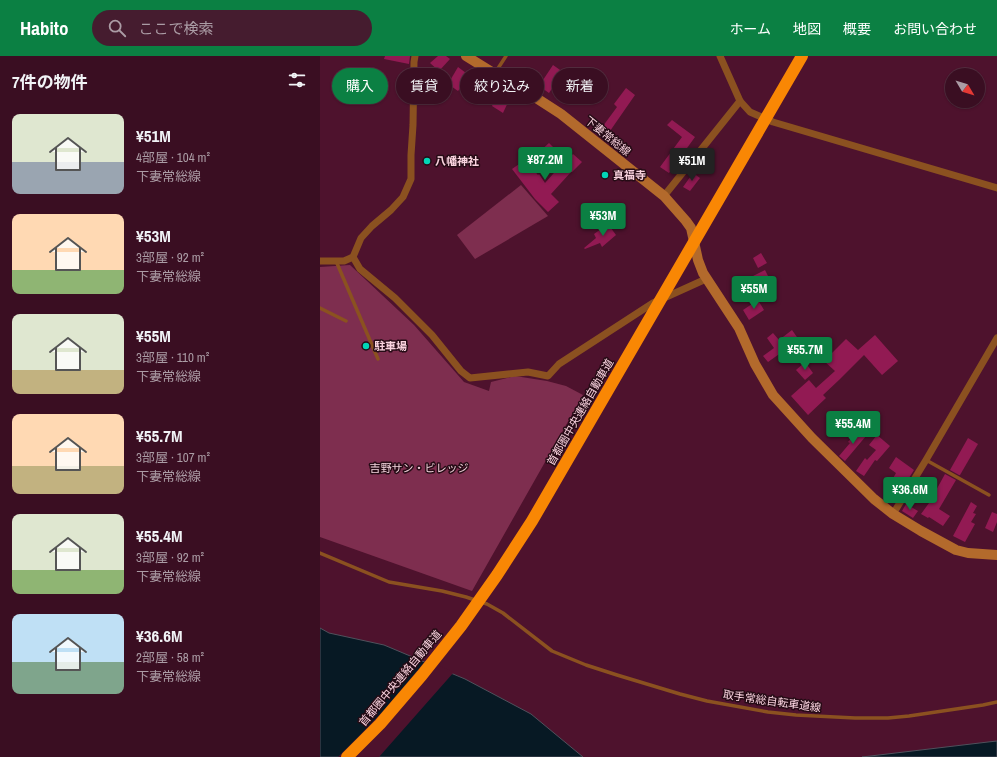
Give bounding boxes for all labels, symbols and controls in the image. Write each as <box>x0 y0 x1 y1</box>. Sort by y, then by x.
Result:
search box <box>92 10 372 46</box>
text: Habito <box>20 15 68 41</box>
icon: search <box>106 17 128 39</box>
text: ここで検索 <box>138 18 214 39</box>
text: ホーム <box>729 20 771 38</box>
text: 地図 <box>793 20 821 38</box>
text: 概要 <box>843 20 871 38</box>
text: お問い合わせ <box>893 20 977 38</box>
chip: 購入 <box>332 68 388 104</box>
chip: 賃貸 <box>396 68 452 104</box>
chip: 絞り込み <box>460 68 544 104</box>
chip: 新着 <box>552 68 608 104</box>
north arrow <box>945 68 985 108</box>
map controls <box>945 68 985 108</box>
icon: filters <box>286 69 308 91</box>
text: 7件の物件 <box>12 70 88 93</box>
street label: 下妻常総線 <box>582 113 634 159</box>
text: ¥51M <box>136 124 171 147</box>
icon: home <box>44 130 92 178</box>
pin: ¥87.2M <box>512 147 578 181</box>
pin: ¥51M <box>668 148 716 182</box>
text: 4部屋 · 104 m² <box>136 149 210 166</box>
text: ¥87.2M <box>527 151 563 168</box>
text: ¥51M <box>679 152 705 169</box>
place label: 八幡神社 <box>435 154 479 168</box>
marker: 八幡神社 <box>422 156 432 166</box>
text: 下妻常総線 <box>136 168 201 185</box>
place label: 真福寺 <box>613 168 646 182</box>
marker: 真福寺 <box>600 170 610 180</box>
pin: ¥53M <box>579 203 627 237</box>
text: ¥53M <box>590 207 616 224</box>
text: ¥53M <box>136 224 171 247</box>
icon: home <box>44 230 92 278</box>
text: 3部屋 · 92 m² <box>136 249 204 266</box>
text: 下妻常総線 <box>136 268 201 285</box>
pin: ¥55M <box>730 276 778 310</box>
text: ¥55M <box>741 280 767 297</box>
text: ¥55M <box>136 324 171 347</box>
icon: home <box>44 330 92 378</box>
pin: ¥55.7M <box>772 337 838 371</box>
place label: 駐車場 <box>374 339 407 353</box>
marker: 駐車場 <box>361 341 371 351</box>
text: ¥55.7M <box>787 341 823 358</box>
text: 3部屋 · 110 m² <box>136 349 209 366</box>
street label: 首都圏中央連絡自動車道 <box>544 356 616 468</box>
text: 下妻常総線 <box>136 368 201 385</box>
pin: ¥55.4M <box>820 411 886 445</box>
text: ¥55.4M <box>835 415 871 432</box>
text: ¥55.7M <box>136 424 183 447</box>
icon: home <box>44 430 92 478</box>
text: 3部屋 · 107 m² <box>136 449 210 466</box>
park label: 吉野サン・ビレッジ <box>370 461 469 475</box>
text: 下妻常総線 <box>136 468 201 485</box>
pin: ¥36.6M <box>877 477 943 511</box>
text: ¥36.6M <box>892 481 928 498</box>
text: ¥55.4M <box>136 524 183 547</box>
icon: home <box>44 530 92 578</box>
text: 3部屋 · 92 m² <box>136 549 204 566</box>
text: 下妻常総線 <box>136 568 201 585</box>
text: ¥36.6M <box>136 624 183 647</box>
street label: 首都圏中央連絡自動車道 <box>356 627 444 729</box>
icon: home <box>44 630 92 678</box>
text: 2部屋 · 58 m² <box>136 649 204 666</box>
text: 下妻常総線 <box>136 668 201 685</box>
street label: 取手常総自転車道線 <box>722 687 822 715</box>

